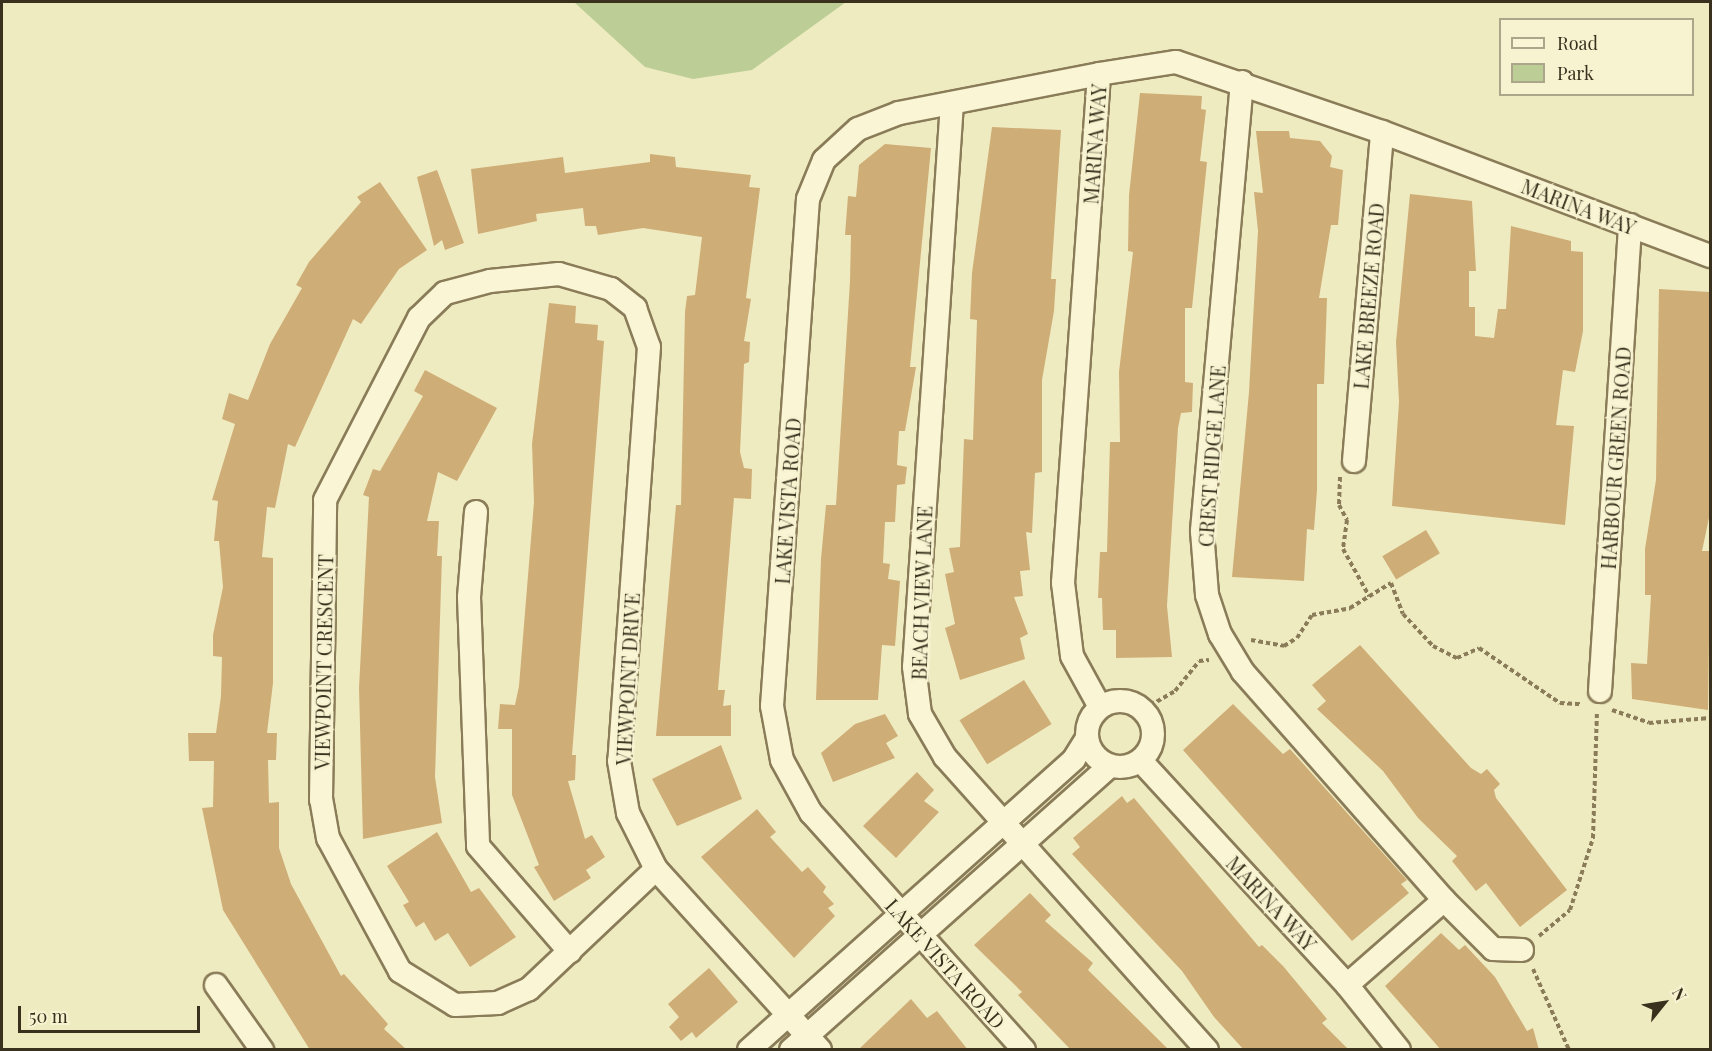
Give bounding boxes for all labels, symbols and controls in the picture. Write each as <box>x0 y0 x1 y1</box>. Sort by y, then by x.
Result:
legend <box>1499 18 1694 96</box>
text: Road <box>1557 31 1598 55</box>
text: Park <box>1557 61 1594 85</box>
street label: MARINA WAY <box>1078 83 1110 205</box>
street label: MARINA WAY <box>1518 173 1640 239</box>
street label: LAKE BREEZE ROAD <box>1348 202 1388 390</box>
street label: HARBOUR GREEN ROAD <box>1595 346 1635 570</box>
street label: CREST RIDGE LANE <box>1193 364 1229 548</box>
street label: LAKE VISTA ROAD <box>769 417 805 585</box>
street label: BEACH VIEW LANE <box>906 505 936 681</box>
street label: VIEWPOINT CRESCENT <box>309 554 337 770</box>
street label: VIEWPOINT DRIVE <box>610 592 644 766</box>
street label: MARINA WAY <box>1222 850 1322 956</box>
street label: LAKE VISTA ROAD <box>881 893 1011 1033</box>
north arrow <box>1634 973 1694 1033</box>
text: N <box>1668 983 1692 1004</box>
scale bar <box>21 994 202 1032</box>
text: 50 m <box>29 1004 68 1028</box>

